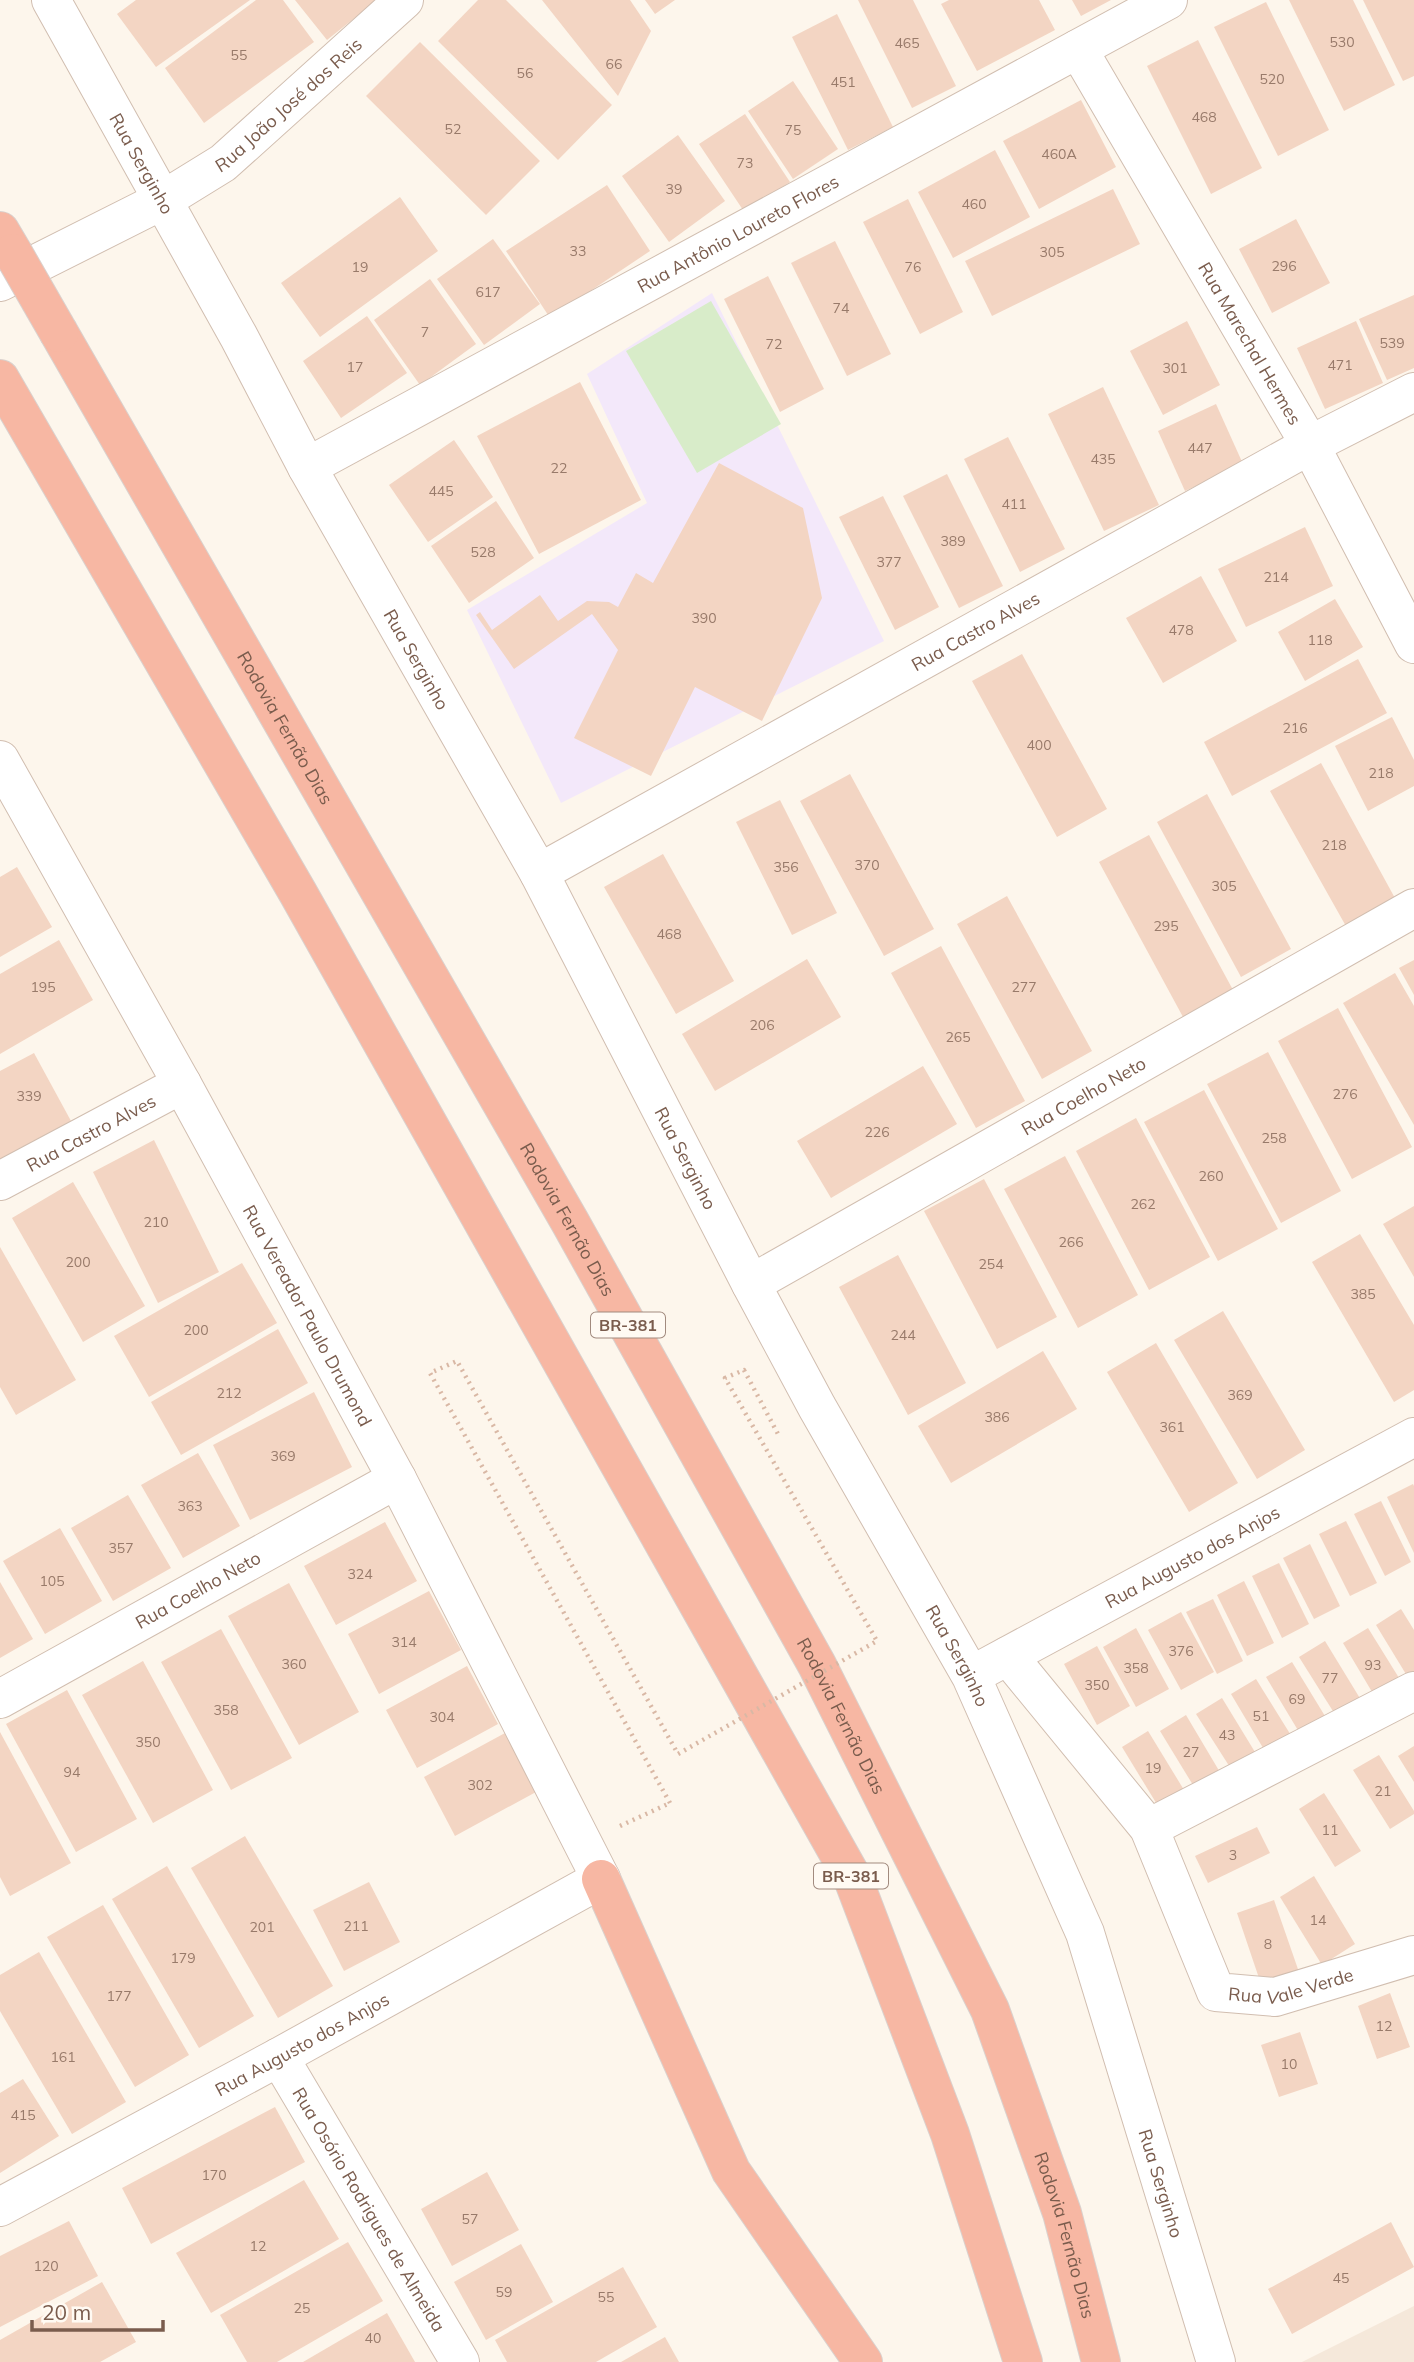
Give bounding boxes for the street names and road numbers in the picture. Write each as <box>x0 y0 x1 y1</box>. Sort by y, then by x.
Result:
street label: Rua João José dos Reis <box>211 32 366 177</box>
street label: Rua Serginho <box>105 109 180 218</box>
street label: Rua Antônio Loureto Flores <box>633 169 843 297</box>
street label: Rua Marechal Hermes <box>1194 258 1307 429</box>
street label: Rua Castro Alves <box>907 586 1044 676</box>
street label: Rua Serginho <box>379 605 455 714</box>
street label: Rodovia Fernão Dias <box>233 647 339 808</box>
street label: Rua Coelho Neto <box>1017 1051 1150 1140</box>
street label: Rua Castro Alves <box>22 1089 160 1176</box>
street label: Rua Serginho <box>650 1103 722 1213</box>
street label: Rodovia Fernão Dias <box>515 1138 621 1300</box>
street label: Rua Vereador Paulo Drumond <box>238 1201 377 1430</box>
road number: BR-381 <box>591 1312 665 1338</box>
street label: Rua Augusto dos Anjos <box>1101 1500 1284 1613</box>
street label: Rua Coelho Neto <box>131 1546 264 1633</box>
street label: Rua Serginho <box>921 1601 994 1710</box>
street label: Rodovia Fernão Dias <box>792 1633 891 1798</box>
road number: BR-381 <box>814 1864 888 1888</box>
street label: Rua Vale Verde <box>1227 1963 1356 2009</box>
street label: Rua Augusto dos Anjos <box>211 1987 393 2101</box>
street label: Rua Osório Rodrigues de Almeida <box>288 2083 451 2336</box>
street label: Rua Serginho <box>1134 2126 1189 2240</box>
street label: Rodovia Fernão Dias <box>1030 2148 1101 2321</box>

